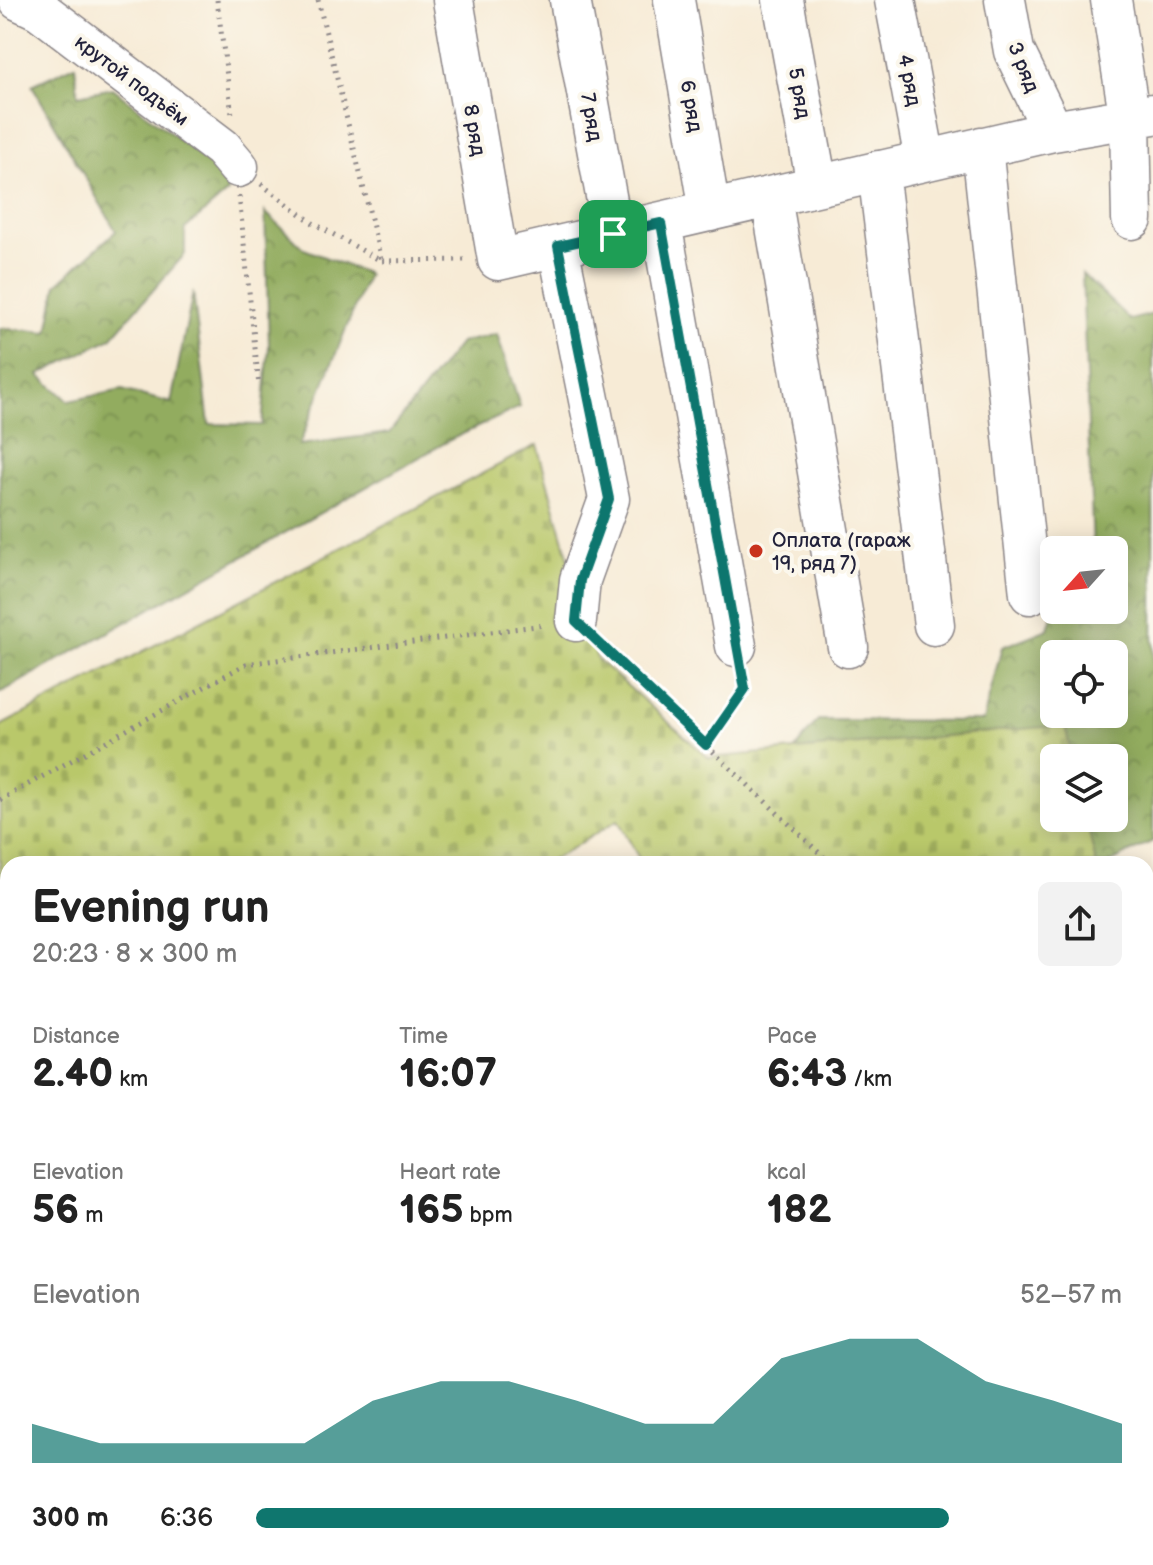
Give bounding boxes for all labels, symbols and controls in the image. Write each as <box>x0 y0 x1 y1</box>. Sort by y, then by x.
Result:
street label: крутой подъём <box>70 30 193 131</box>
street label: 3 ряд <box>1002 39 1044 96</box>
street label: 4 ряд <box>892 52 926 108</box>
street label: 5 ряд <box>783 66 815 121</box>
street label: 6 ряд <box>675 78 707 134</box>
street label: 7 ряд <box>575 91 607 143</box>
street label: 8 ряд <box>458 103 490 158</box>
pin <box>579 200 647 268</box>
icon: arrive <box>591 212 635 256</box>
place label: Оплата (гараж 19, ряд 7) <box>772 529 911 576</box>
north arrow <box>1040 536 1128 624</box>
map controls <box>1040 536 1128 832</box>
marker: Оплата (гараж 19, ряд 7) <box>747 542 765 560</box>
button: locate <box>1040 640 1128 728</box>
button: layers <box>1040 744 1128 832</box>
text: Evening run <box>32 882 269 935</box>
button: share <box>1038 882 1122 966</box>
text: 20:23 · 8 × 300 m <box>32 939 237 970</box>
text: Distance <box>32 1023 120 1050</box>
text: Time <box>399 1023 448 1050</box>
text: Pace <box>767 1023 817 1050</box>
text: 2.40 <box>32 1050 113 1098</box>
text: 16:07 <box>399 1050 497 1098</box>
text: 6:43 <box>767 1050 847 1098</box>
text: km <box>113 1066 148 1093</box>
text: /km <box>847 1066 892 1093</box>
text: Elevation <box>32 1159 124 1186</box>
text: Heart rate <box>399 1159 501 1186</box>
text: kcal <box>767 1159 806 1186</box>
text: 56 <box>32 1186 79 1234</box>
text: 165 <box>399 1186 464 1234</box>
text: 182 <box>767 1186 832 1234</box>
text: m <box>79 1202 103 1229</box>
text: bpm <box>464 1202 513 1229</box>
text: Elevation <box>32 1280 140 1311</box>
text: 52–57 m <box>1020 1280 1122 1311</box>
text: 300 m <box>32 1503 109 1534</box>
text: 6:36 <box>160 1503 213 1534</box>

